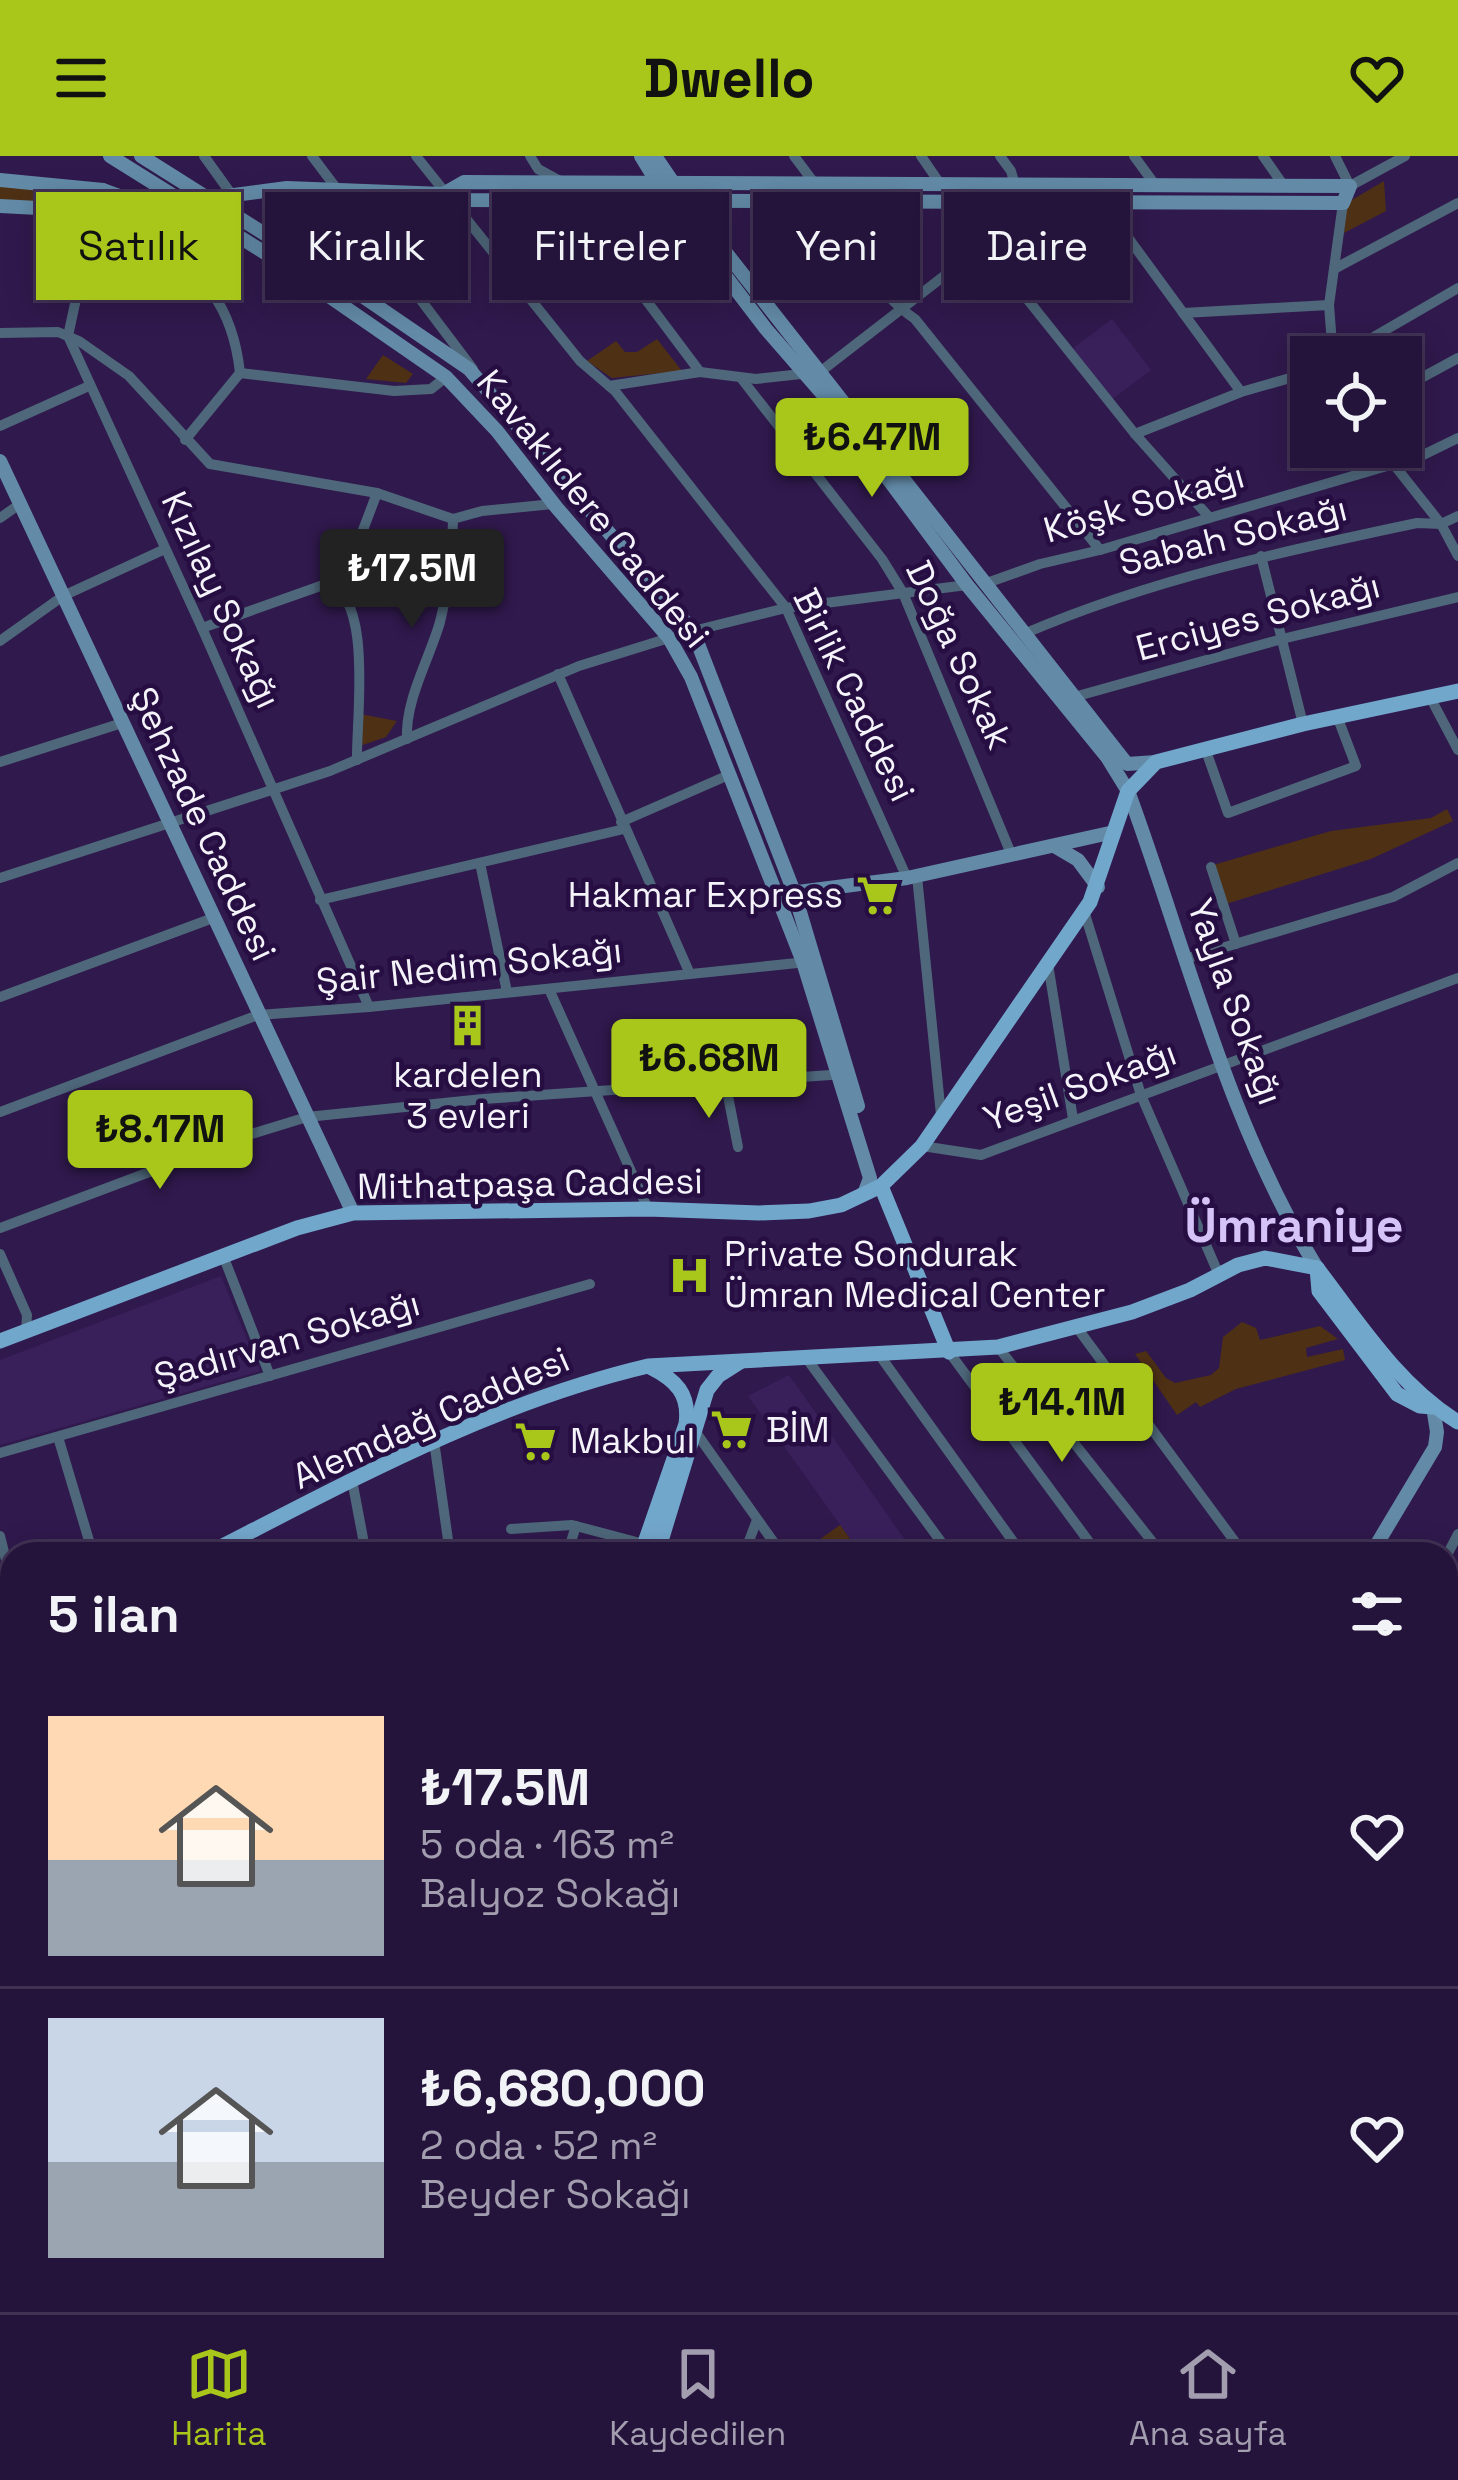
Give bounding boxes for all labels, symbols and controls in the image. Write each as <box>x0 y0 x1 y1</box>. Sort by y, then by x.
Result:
text: Dwello <box>643 44 815 113</box>
icon: menu <box>48 45 114 111</box>
icon: heart <box>1344 45 1410 111</box>
chip: Satılık <box>36 192 241 300</box>
chip: Kiralık <box>265 192 468 300</box>
chip: Filtreler <box>492 192 729 300</box>
chip: Yeni <box>753 192 920 300</box>
chip: Daire <box>944 192 1130 300</box>
map controls <box>1290 336 1422 468</box>
button: locate <box>1290 336 1422 468</box>
street label: Kavaklıdere Caddesi <box>467 360 719 658</box>
pin: ₺6.47M <box>774 398 970 500</box>
text: ₺6.47M <box>803 412 941 461</box>
street label: Köşk Sokağı <box>1038 452 1250 554</box>
street label: Kızılay Sokağı <box>151 484 291 716</box>
street label: Sabah Sokağı <box>1114 485 1352 587</box>
pin: ₺17.5M <box>314 529 510 631</box>
text: ₺17.5M <box>347 543 477 592</box>
street label: Doğa Sokak <box>895 554 1023 756</box>
street label: Erciyes Sokağı <box>1131 562 1385 672</box>
street label: Birlik Caddesi <box>783 581 925 809</box>
street label: Şehzade Caddesi <box>119 680 287 968</box>
place label: Hakmar Express <box>568 872 843 918</box>
supermarket icon: Hakmar Express <box>854 872 900 918</box>
street label: Yayla Sokağı <box>1177 893 1293 1111</box>
street label: Şair Nedim Sokağı <box>314 927 624 1005</box>
building icon: kardelen 3 evleri <box>445 1002 491 1048</box>
pin: ₺6.68M <box>611 1019 807 1121</box>
street label: Yeşil Sokağı <box>977 1030 1183 1142</box>
text: ₺6.68M <box>638 1033 780 1082</box>
place label: kardelen 3 evleri <box>393 1052 543 1139</box>
pin: ₺8.17M <box>62 1090 258 1192</box>
text: ₺8.17M <box>95 1104 225 1153</box>
street label: Mithatpaşa Caddesi <box>357 1158 703 1210</box>
district label: Ümraniye <box>1184 1195 1404 1256</box>
place label: Private Sondurak Ümran Medical Center <box>724 1231 1105 1318</box>
hospital icon: Private Sondurak Ümran Medical Center <box>667 1252 713 1298</box>
street label: Şadırvan Sokağı <box>149 1280 425 1400</box>
street label: Alemdağ Caddesi <box>285 1336 577 1500</box>
pin: ₺14.1M <box>964 1363 1160 1465</box>
text: ₺14.1M <box>998 1377 1126 1426</box>
supermarket icon: BİM <box>709 1407 755 1453</box>
place label: BİM <box>766 1407 830 1453</box>
supermarket icon: Makbul <box>513 1418 559 1464</box>
place label: Makbul <box>570 1418 695 1464</box>
icon: filters <box>1344 1581 1410 1647</box>
text: 5 ilan <box>48 1582 180 1647</box>
text: ₺17.5M <box>420 1755 590 1820</box>
icon: home <box>144 1764 288 1908</box>
icon: heart <box>1344 1803 1410 1869</box>
text: 5 oda · 163 m² <box>420 1820 674 1869</box>
text: Balyoz Sokağı <box>420 1869 680 1918</box>
text: ₺6,680,000 <box>420 2056 706 2121</box>
icon: home <box>144 2066 288 2210</box>
icon: heart <box>1344 2105 1410 2171</box>
text: 2 oda · 52 m² <box>420 2121 657 2170</box>
text: Beyder Sokağı <box>420 2170 691 2219</box>
tab: Harita <box>171 2341 267 2455</box>
tab: Kaydedilen <box>609 2341 786 2455</box>
tab: Ana sayfa <box>1129 2341 1287 2455</box>

